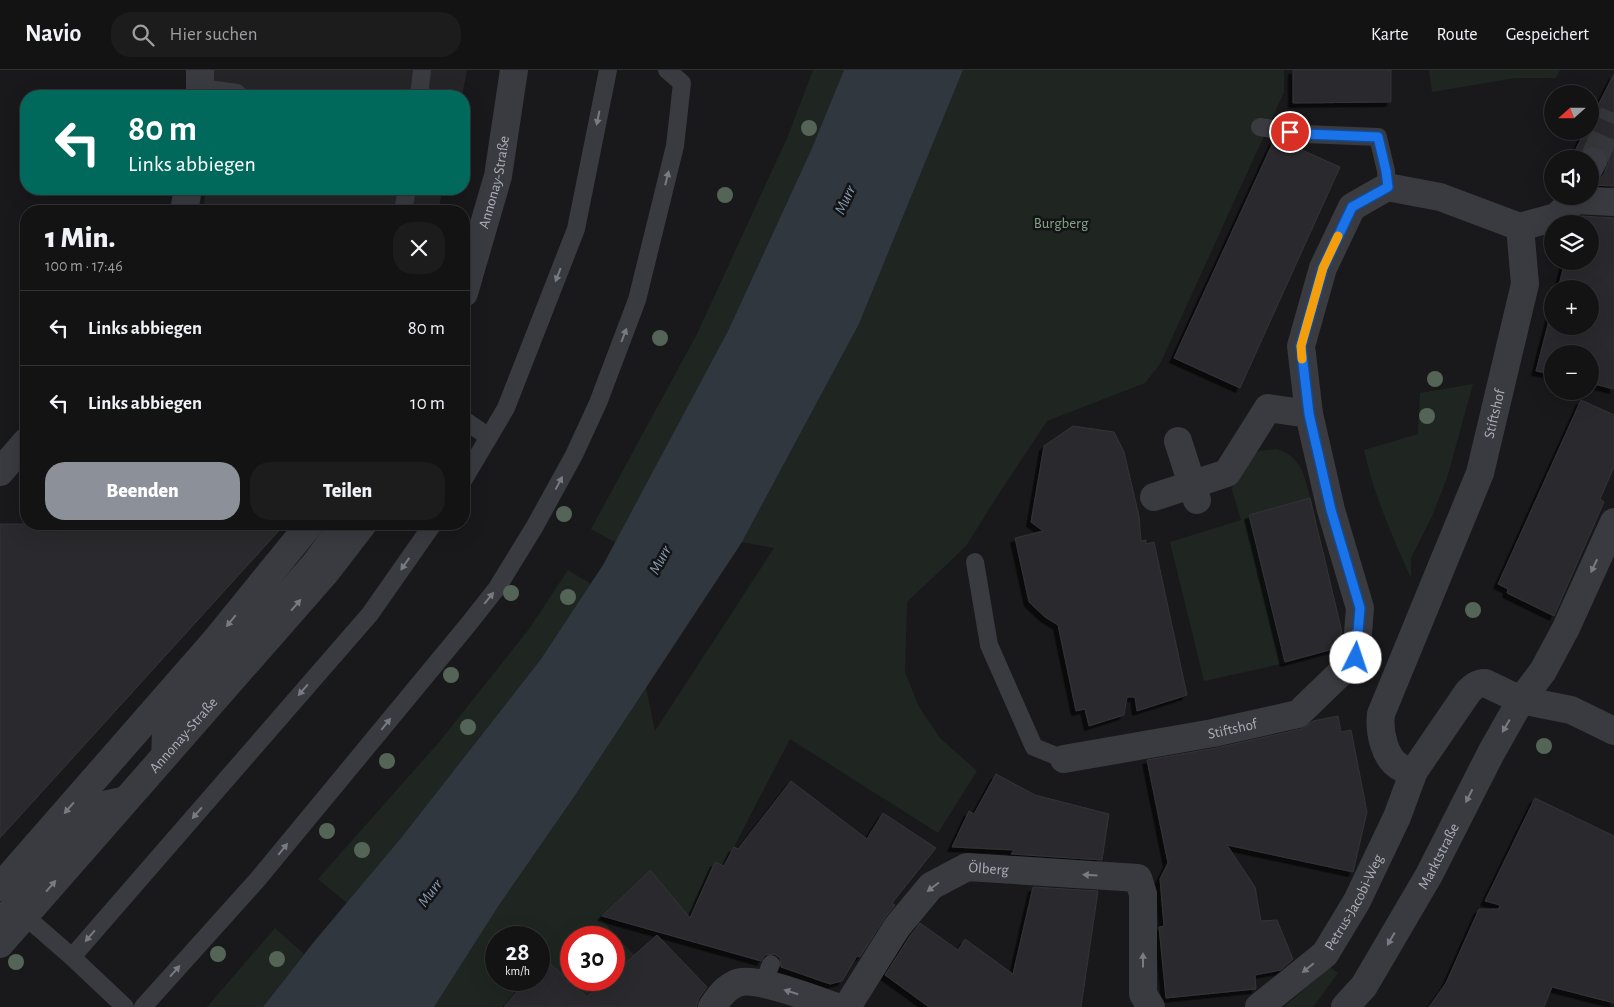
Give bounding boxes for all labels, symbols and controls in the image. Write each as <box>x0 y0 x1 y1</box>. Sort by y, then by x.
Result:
search box <box>111 12 461 57</box>
icon: search <box>129 21 157 49</box>
text: Navio <box>25 22 81 46</box>
text: Hier suchen <box>169 25 258 44</box>
text: Karte <box>1371 26 1408 44</box>
text: Route <box>1436 26 1478 44</box>
text: Gespeichert <box>1506 26 1589 44</box>
north arrow <box>1544 85 1599 140</box>
map controls <box>1544 85 1599 400</box>
icon: left <box>45 110 110 175</box>
one-way arrow <box>594 110 602 126</box>
pin <box>1269 111 1311 153</box>
text: 80 m <box>128 112 197 147</box>
icon: arrive <box>1276 118 1304 146</box>
street label: Annonay-Straße <box>476 135 511 230</box>
button: sound <box>1544 150 1599 205</box>
text: Links abbiegen <box>128 153 256 175</box>
one-way arrow <box>663 171 671 186</box>
water label: Murr <box>832 182 859 217</box>
button: layers <box>1544 215 1599 270</box>
park label: Burgberg <box>1034 216 1089 231</box>
button: close <box>393 222 445 274</box>
text: 1 Min. <box>45 223 115 253</box>
text: 100 m · 17:46 <box>45 258 123 274</box>
one-way arrow <box>554 268 562 283</box>
button: + <box>1544 280 1599 335</box>
icon: left <box>45 314 73 342</box>
text: Links abbiegen <box>88 319 202 338</box>
text: 80 m <box>408 319 445 338</box>
one-way arrow <box>620 327 628 342</box>
button: − <box>1544 345 1599 400</box>
street label: Stiftshof <box>1481 386 1508 440</box>
icon: left <box>45 389 73 417</box>
text: Links abbiegen <box>88 394 202 413</box>
text: 10 m <box>410 394 445 413</box>
button: Beenden <box>45 462 240 520</box>
button: Teilen <box>250 462 445 520</box>
one-way arrow <box>554 476 563 490</box>
water label: Murr <box>646 542 674 577</box>
one-way arrow <box>400 557 410 571</box>
one-way arrow <box>1590 559 1598 573</box>
one-way arrow <box>484 592 495 605</box>
one-way arrow <box>290 600 302 612</box>
one-way arrow <box>226 615 237 627</box>
position arrow <box>1329 631 1381 683</box>
one-way arrow <box>298 684 309 697</box>
street label: Annonay-Straße <box>146 694 220 776</box>
street label: Stiftshof <box>1207 716 1260 741</box>
one-way arrow <box>381 717 392 730</box>
one-way arrow <box>1502 719 1510 734</box>
one-way arrow <box>1465 789 1473 803</box>
one-way arrow <box>63 802 75 814</box>
one-way arrow <box>192 807 203 819</box>
street label: Marktstraße <box>1415 821 1462 892</box>
one-way arrow <box>277 843 288 855</box>
street label: Petrus-Jacobi-Weg <box>1322 851 1386 953</box>
street label: Ölberg <box>968 858 1010 877</box>
one-way arrow <box>1082 871 1098 879</box>
water label: Murr <box>415 876 446 910</box>
one-way arrow <box>45 880 56 893</box>
one-way arrow <box>926 882 940 892</box>
speed limit sign: 30 <box>560 926 625 991</box>
one-way arrow <box>84 929 96 941</box>
one-way arrow <box>1386 932 1395 945</box>
text: 28 <box>505 940 530 965</box>
one-way arrow <box>1139 952 1147 968</box>
one-way arrow <box>1302 962 1315 973</box>
one-way arrow <box>170 964 181 977</box>
text: km/h <box>505 965 530 977</box>
one-way arrow <box>783 988 798 995</box>

